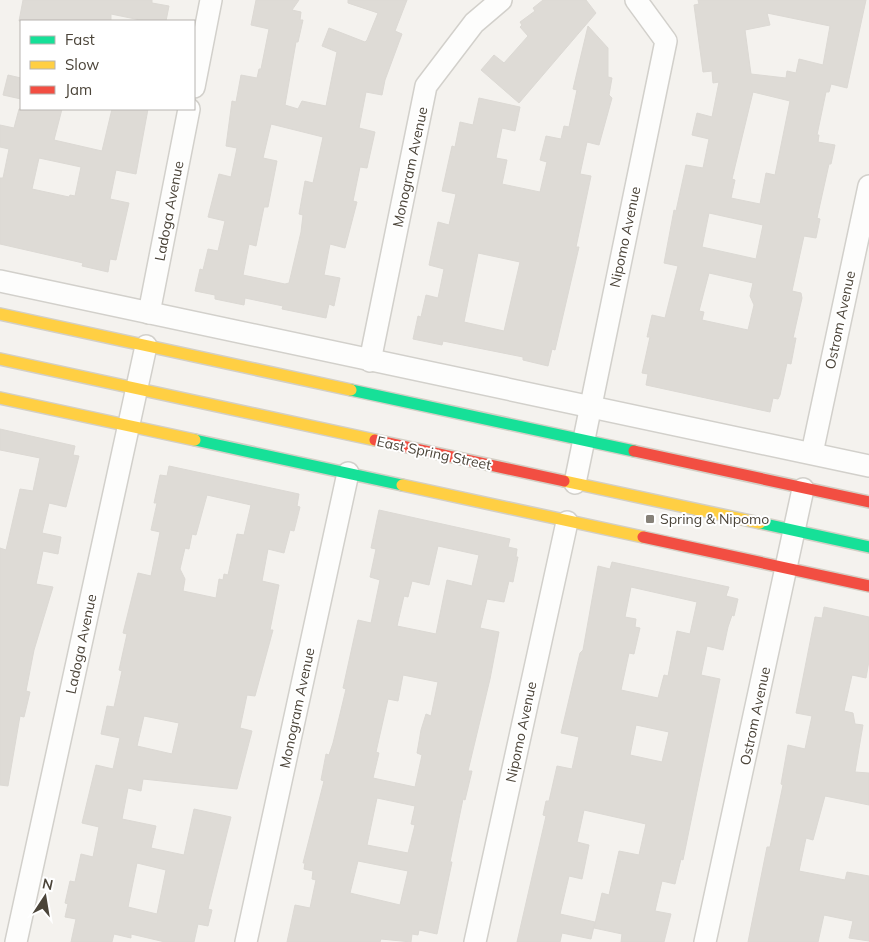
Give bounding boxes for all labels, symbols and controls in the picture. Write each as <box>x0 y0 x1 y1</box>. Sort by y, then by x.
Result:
legend <box>20 20 195 110</box>
text: Fast <box>65 30 95 49</box>
text: Slow <box>65 55 99 74</box>
text: Jam <box>65 80 92 99</box>
street label: Monogram Avenue <box>388 105 432 229</box>
street label: Ladoga Avenue <box>150 159 188 263</box>
street label: Nipomo Avenue <box>606 185 644 289</box>
street label: Ostrom Avenue <box>821 269 859 371</box>
street label: East Spring Street <box>375 432 493 474</box>
place label: Spring & Nipomo <box>660 510 769 528</box>
marker: Spring & Nipomo <box>644 513 656 525</box>
street label: Ladoga Avenue <box>62 592 100 696</box>
street label: Monogram Avenue <box>275 646 319 770</box>
street label: Ostrom Avenue <box>736 665 774 767</box>
street label: Nipomo Avenue <box>502 680 540 784</box>
north arrow <box>20 872 70 922</box>
text: N <box>41 874 55 894</box>

